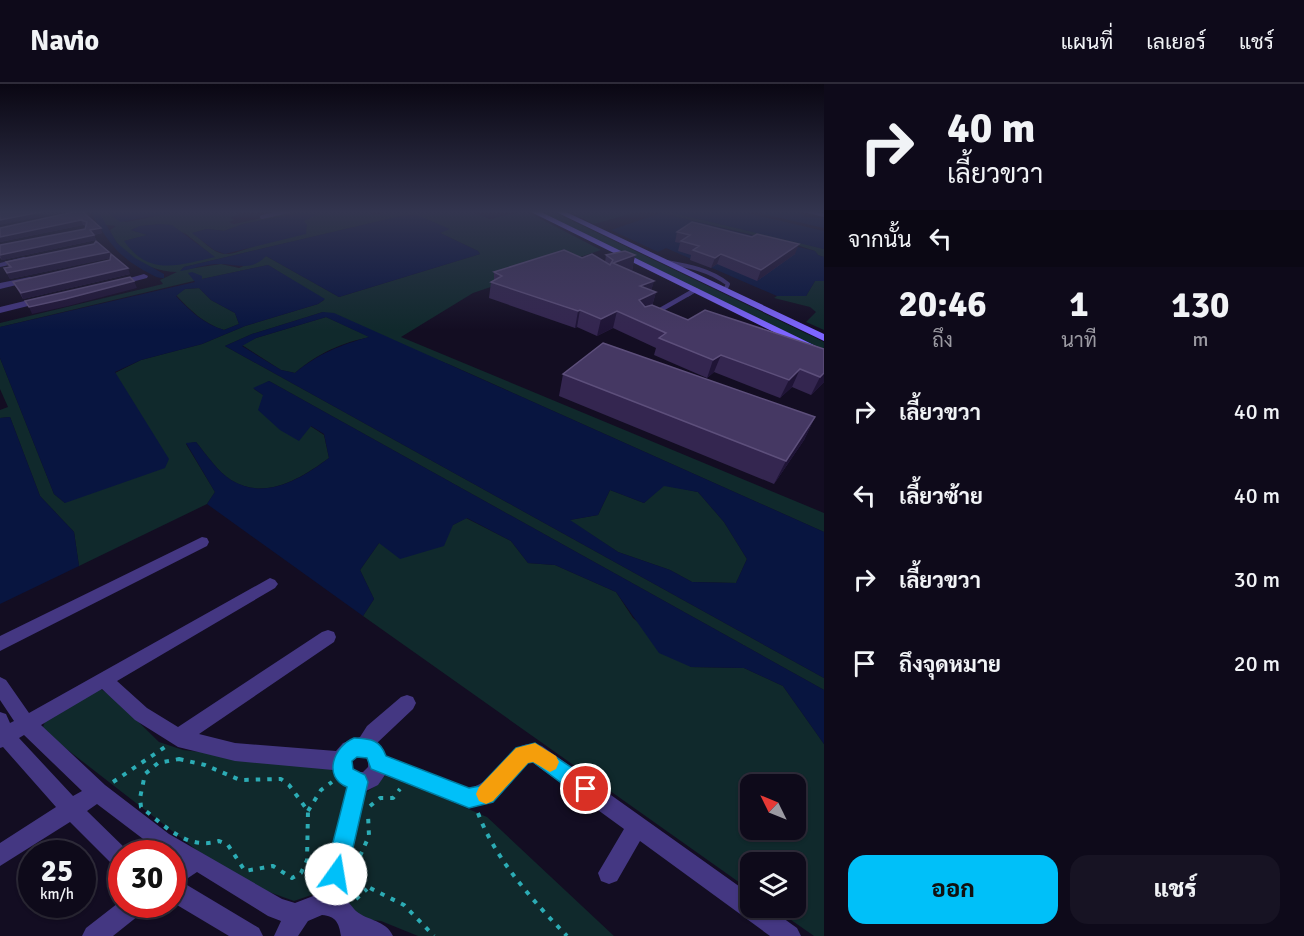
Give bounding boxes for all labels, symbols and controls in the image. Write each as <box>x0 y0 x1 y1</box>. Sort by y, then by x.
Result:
text: Navio <box>30 24 99 58</box>
text: แผนที่ <box>1061 29 1113 55</box>
text: เลเยอร์ <box>1146 29 1206 55</box>
text: แชร์ <box>1239 29 1274 55</box>
text: 40 m <box>947 103 1036 154</box>
icon: right <box>848 108 926 186</box>
text: เลี้ยวขวา <box>947 158 1043 191</box>
icon: left <box>924 222 957 255</box>
text: จากนั้น <box>848 226 912 253</box>
text: 20:46 <box>898 282 987 327</box>
text: 1 <box>1069 282 1089 327</box>
text: 130 <box>1171 283 1230 328</box>
text: m <box>1192 327 1208 352</box>
text: ถึง <box>932 328 953 353</box>
text: นาที <box>1061 328 1097 353</box>
icon: right <box>848 395 881 428</box>
text: 40 m <box>1234 398 1280 425</box>
text: เลี้ยวขวา <box>899 399 981 426</box>
icon: left <box>848 479 881 512</box>
text: 40 m <box>1234 482 1280 509</box>
text: เลี้ยวซ้าย <box>899 483 983 510</box>
icon: right <box>848 563 881 596</box>
text: 30 m <box>1234 566 1280 593</box>
text: เลี้ยวขวา <box>899 567 981 594</box>
icon: arrive <box>848 647 881 680</box>
text: 20 m <box>1234 650 1280 677</box>
text: ถึงจุดหมาย <box>899 651 1001 678</box>
pin <box>560 763 611 814</box>
icon: arrive <box>569 772 602 805</box>
north arrow <box>740 774 806 840</box>
map controls <box>740 774 806 918</box>
speed limit sign: 30 <box>108 840 186 918</box>
position arrow <box>304 842 368 906</box>
button: layers <box>740 852 806 918</box>
text: 25 <box>41 853 73 890</box>
button: ออก <box>848 855 1058 924</box>
button: แชร์ <box>1070 855 1280 924</box>
text: km/h <box>40 885 74 903</box>

